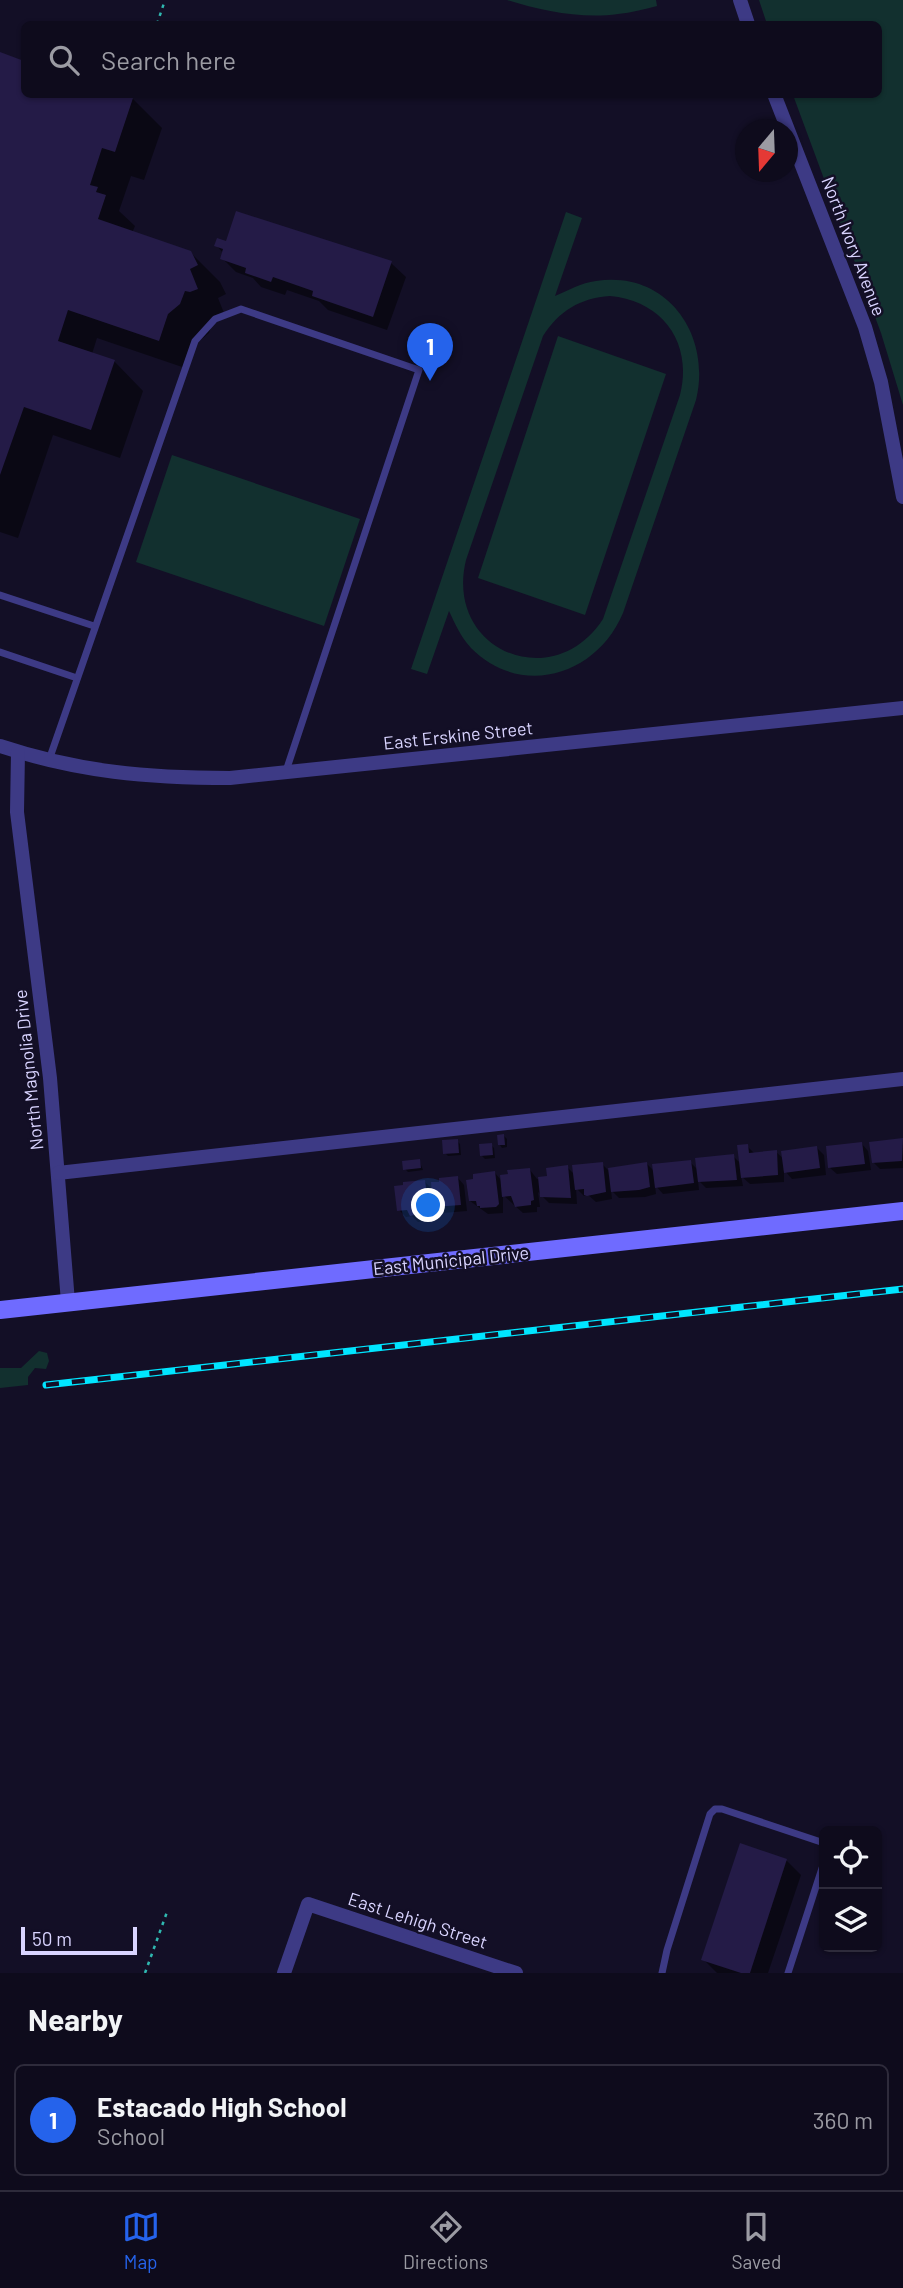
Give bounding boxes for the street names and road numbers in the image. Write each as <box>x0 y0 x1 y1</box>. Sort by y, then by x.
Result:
street label: North Ivory Avenue <box>817 173 891 319</box>
street label: East Erskine Street <box>382 716 534 754</box>
street label: North Magnolia Drive <box>9 989 47 1151</box>
street label: East Municipal Drive <box>372 1241 530 1279</box>
street label: East Lehigh Street <box>346 1887 490 1953</box>

